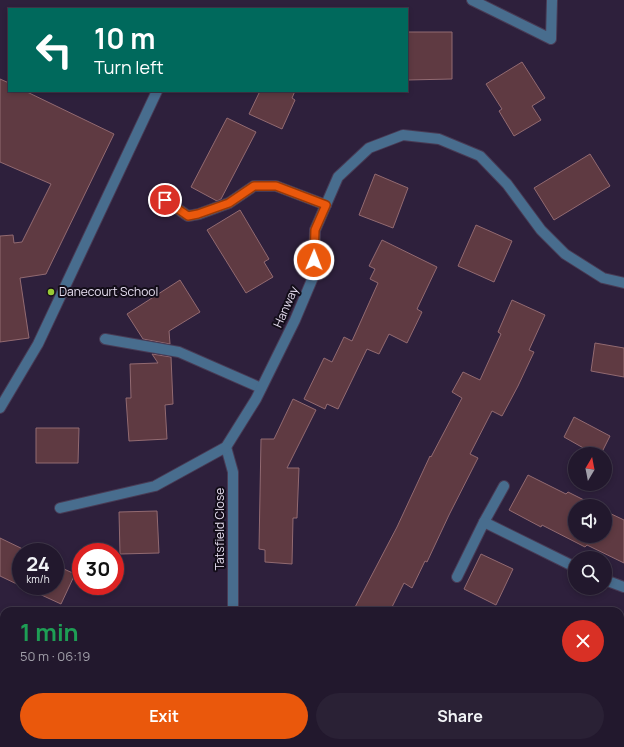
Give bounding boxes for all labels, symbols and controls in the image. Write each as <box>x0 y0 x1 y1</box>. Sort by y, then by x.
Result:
text: 10 m <box>94 19 155 57</box>
icon: left <box>28 24 80 76</box>
text: Turn left <box>94 55 164 79</box>
pin <box>148 183 182 217</box>
icon: arrive <box>154 189 176 211</box>
position arrow <box>293 239 335 281</box>
place label: Danecourt School <box>59 283 158 300</box>
street label: Hanway <box>269 283 302 330</box>
marker: Danecourt School <box>46 287 56 297</box>
north arrow <box>568 447 612 491</box>
map controls <box>568 447 612 595</box>
street label: Tatsfield Close <box>211 488 228 570</box>
button: sound <box>568 499 612 543</box>
speed limit sign: 30 <box>72 543 124 595</box>
text: 24 <box>26 550 50 577</box>
button: search <box>568 551 612 595</box>
text: km/h <box>26 572 50 586</box>
text: 1 min <box>20 615 79 648</box>
button: close <box>562 620 604 662</box>
text: 50 m · 06:19 <box>20 647 90 665</box>
button: Exit <box>20 693 308 739</box>
button: Share <box>316 693 604 739</box>

